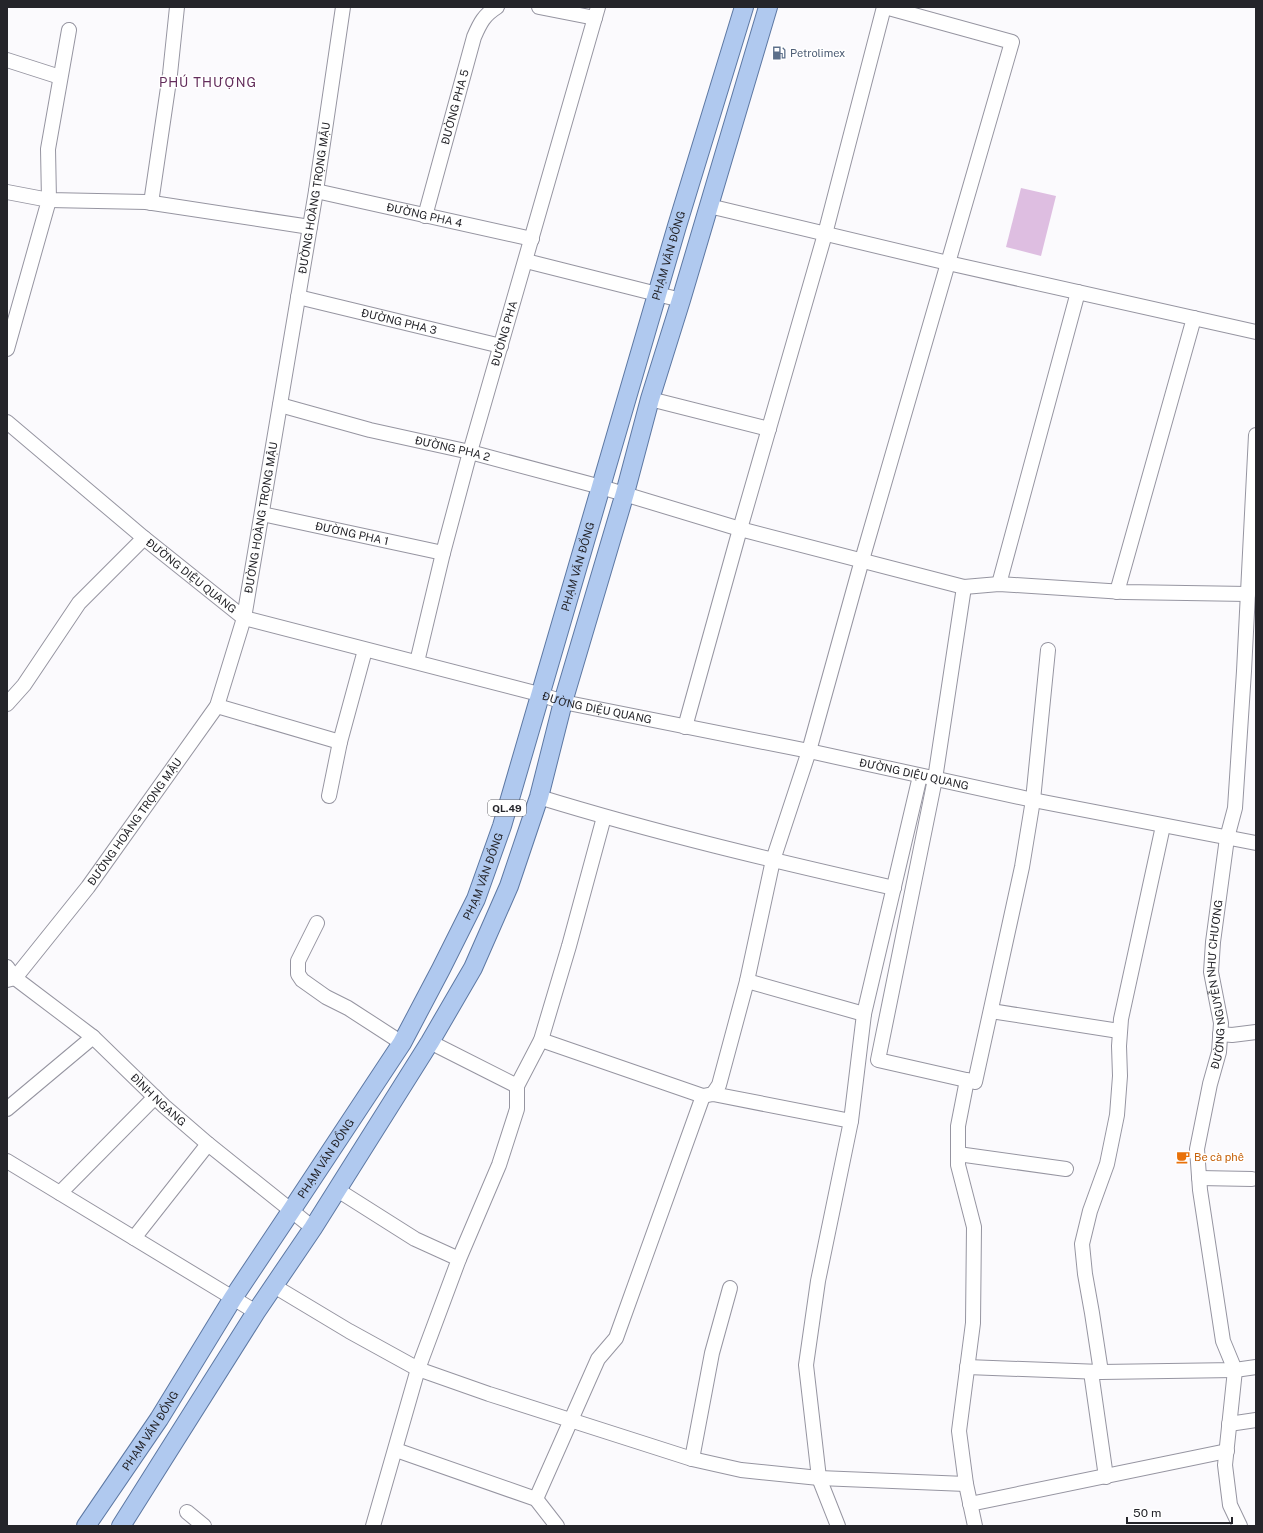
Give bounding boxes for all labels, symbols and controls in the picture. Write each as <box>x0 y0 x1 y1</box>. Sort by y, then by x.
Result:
fuel station icon: Petrolimex <box>771 45 787 61</box>
place label: Petrolimex <box>790 47 845 59</box>
street label: ĐƯỜNG PHA 5 <box>439 68 471 146</box>
district label: PHÚ THƯỢNG <box>159 74 257 90</box>
street label: ĐƯỜNG HOÀNG TRỌNG MẬU <box>296 121 332 275</box>
street label: ĐƯỜNG PHA 4 <box>385 201 463 229</box>
street label: PHẠM VĂN ĐỒNG <box>650 209 687 302</box>
street label: ĐƯỜNG PHA <box>489 299 519 368</box>
street label: ĐƯỜNG PHA 3 <box>360 307 438 336</box>
street label: ĐƯỜNG PHA 2 <box>414 434 492 463</box>
street label: ĐƯỜNG HOÀNG TRỌNG MẬU <box>242 441 280 594</box>
street label: ĐƯỜNG PHA 1 <box>314 520 390 547</box>
street label: PHẠM VĂN ĐỒNG <box>559 520 596 613</box>
street label: ĐƯỜNG DIỆU QUANG <box>144 536 239 615</box>
street label: ĐƯỜNG DIỆU QUANG <box>541 690 653 726</box>
street label: ĐƯỜNG HOÀNG TRỌNG MẬU <box>85 756 184 888</box>
street label: ĐƯỜNG DIỆU QUANG <box>858 756 970 792</box>
road number: QL.49 <box>488 800 526 816</box>
street label: PHẠM VĂN ĐỒNG <box>461 831 505 922</box>
street label: ĐƯỜNG NGUYỄN NHƯ CHƯƠNG <box>1205 899 1227 1070</box>
street label: ĐÌNH NGANG <box>128 1071 188 1128</box>
street label: PHẠM VĂN ĐỒNG <box>295 1116 356 1200</box>
cafe icon: Be cà phê <box>1175 1149 1191 1165</box>
place label: Be cà phê <box>1194 1151 1244 1163</box>
street label: PHẠM VĂN ĐỒNG <box>120 1389 181 1473</box>
scale bar <box>1127 1499 1232 1525</box>
text: 50 m <box>1133 1506 1161 1520</box>

